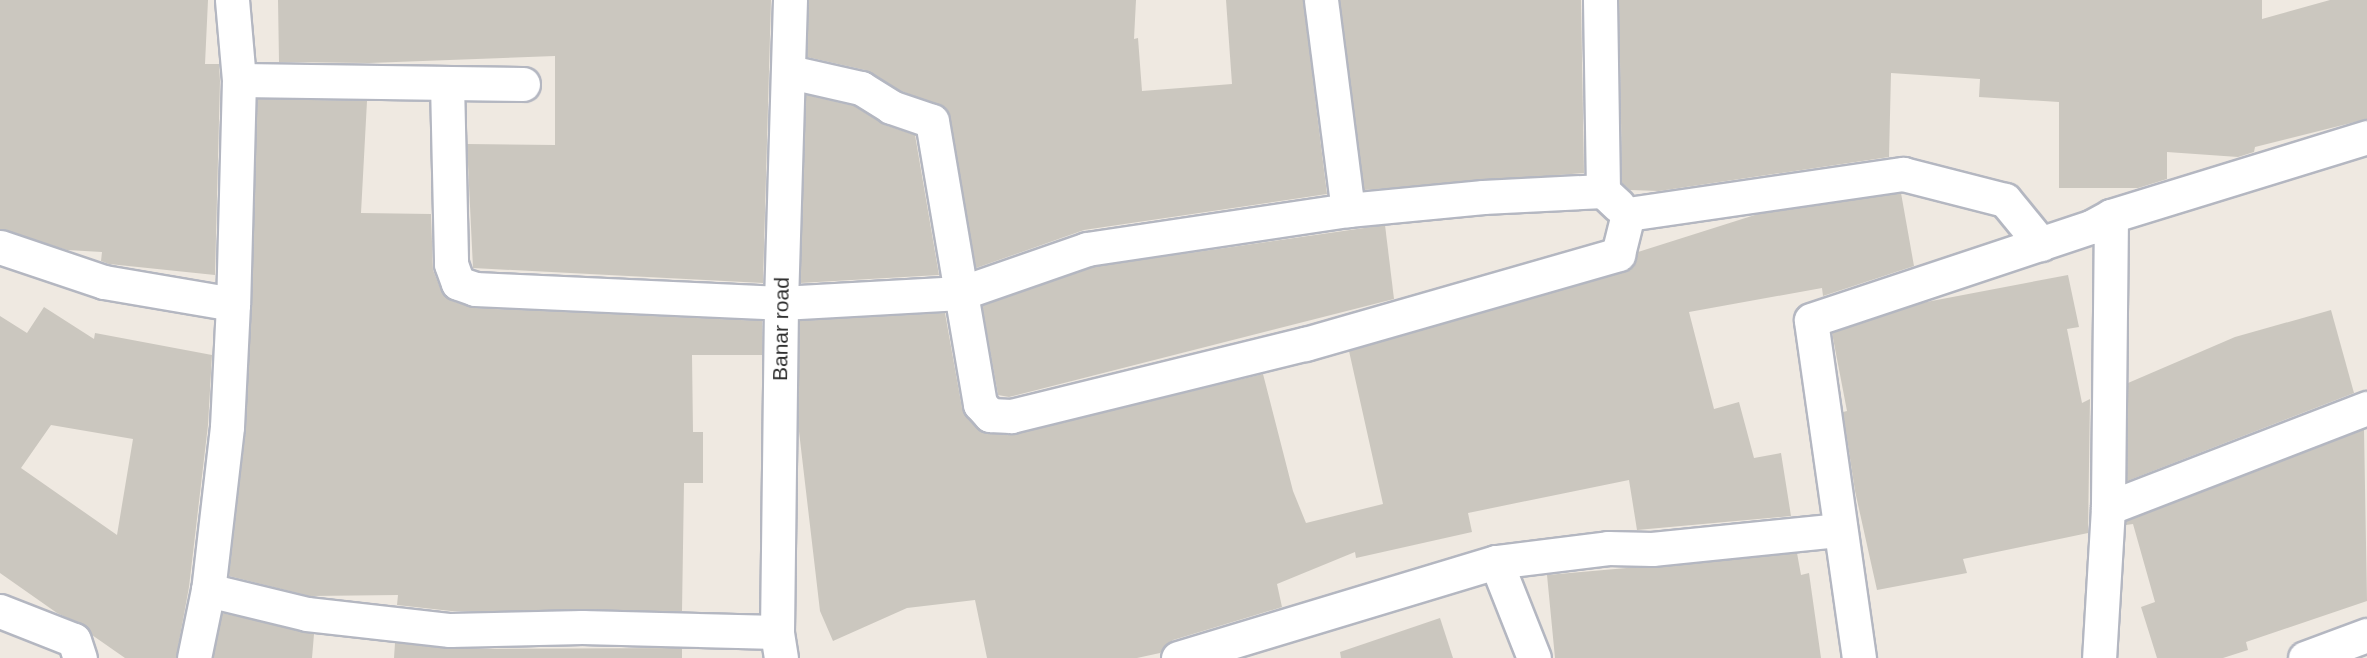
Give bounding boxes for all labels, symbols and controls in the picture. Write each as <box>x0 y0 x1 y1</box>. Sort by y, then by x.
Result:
street label: Banar road <box>767 277 795 381</box>

